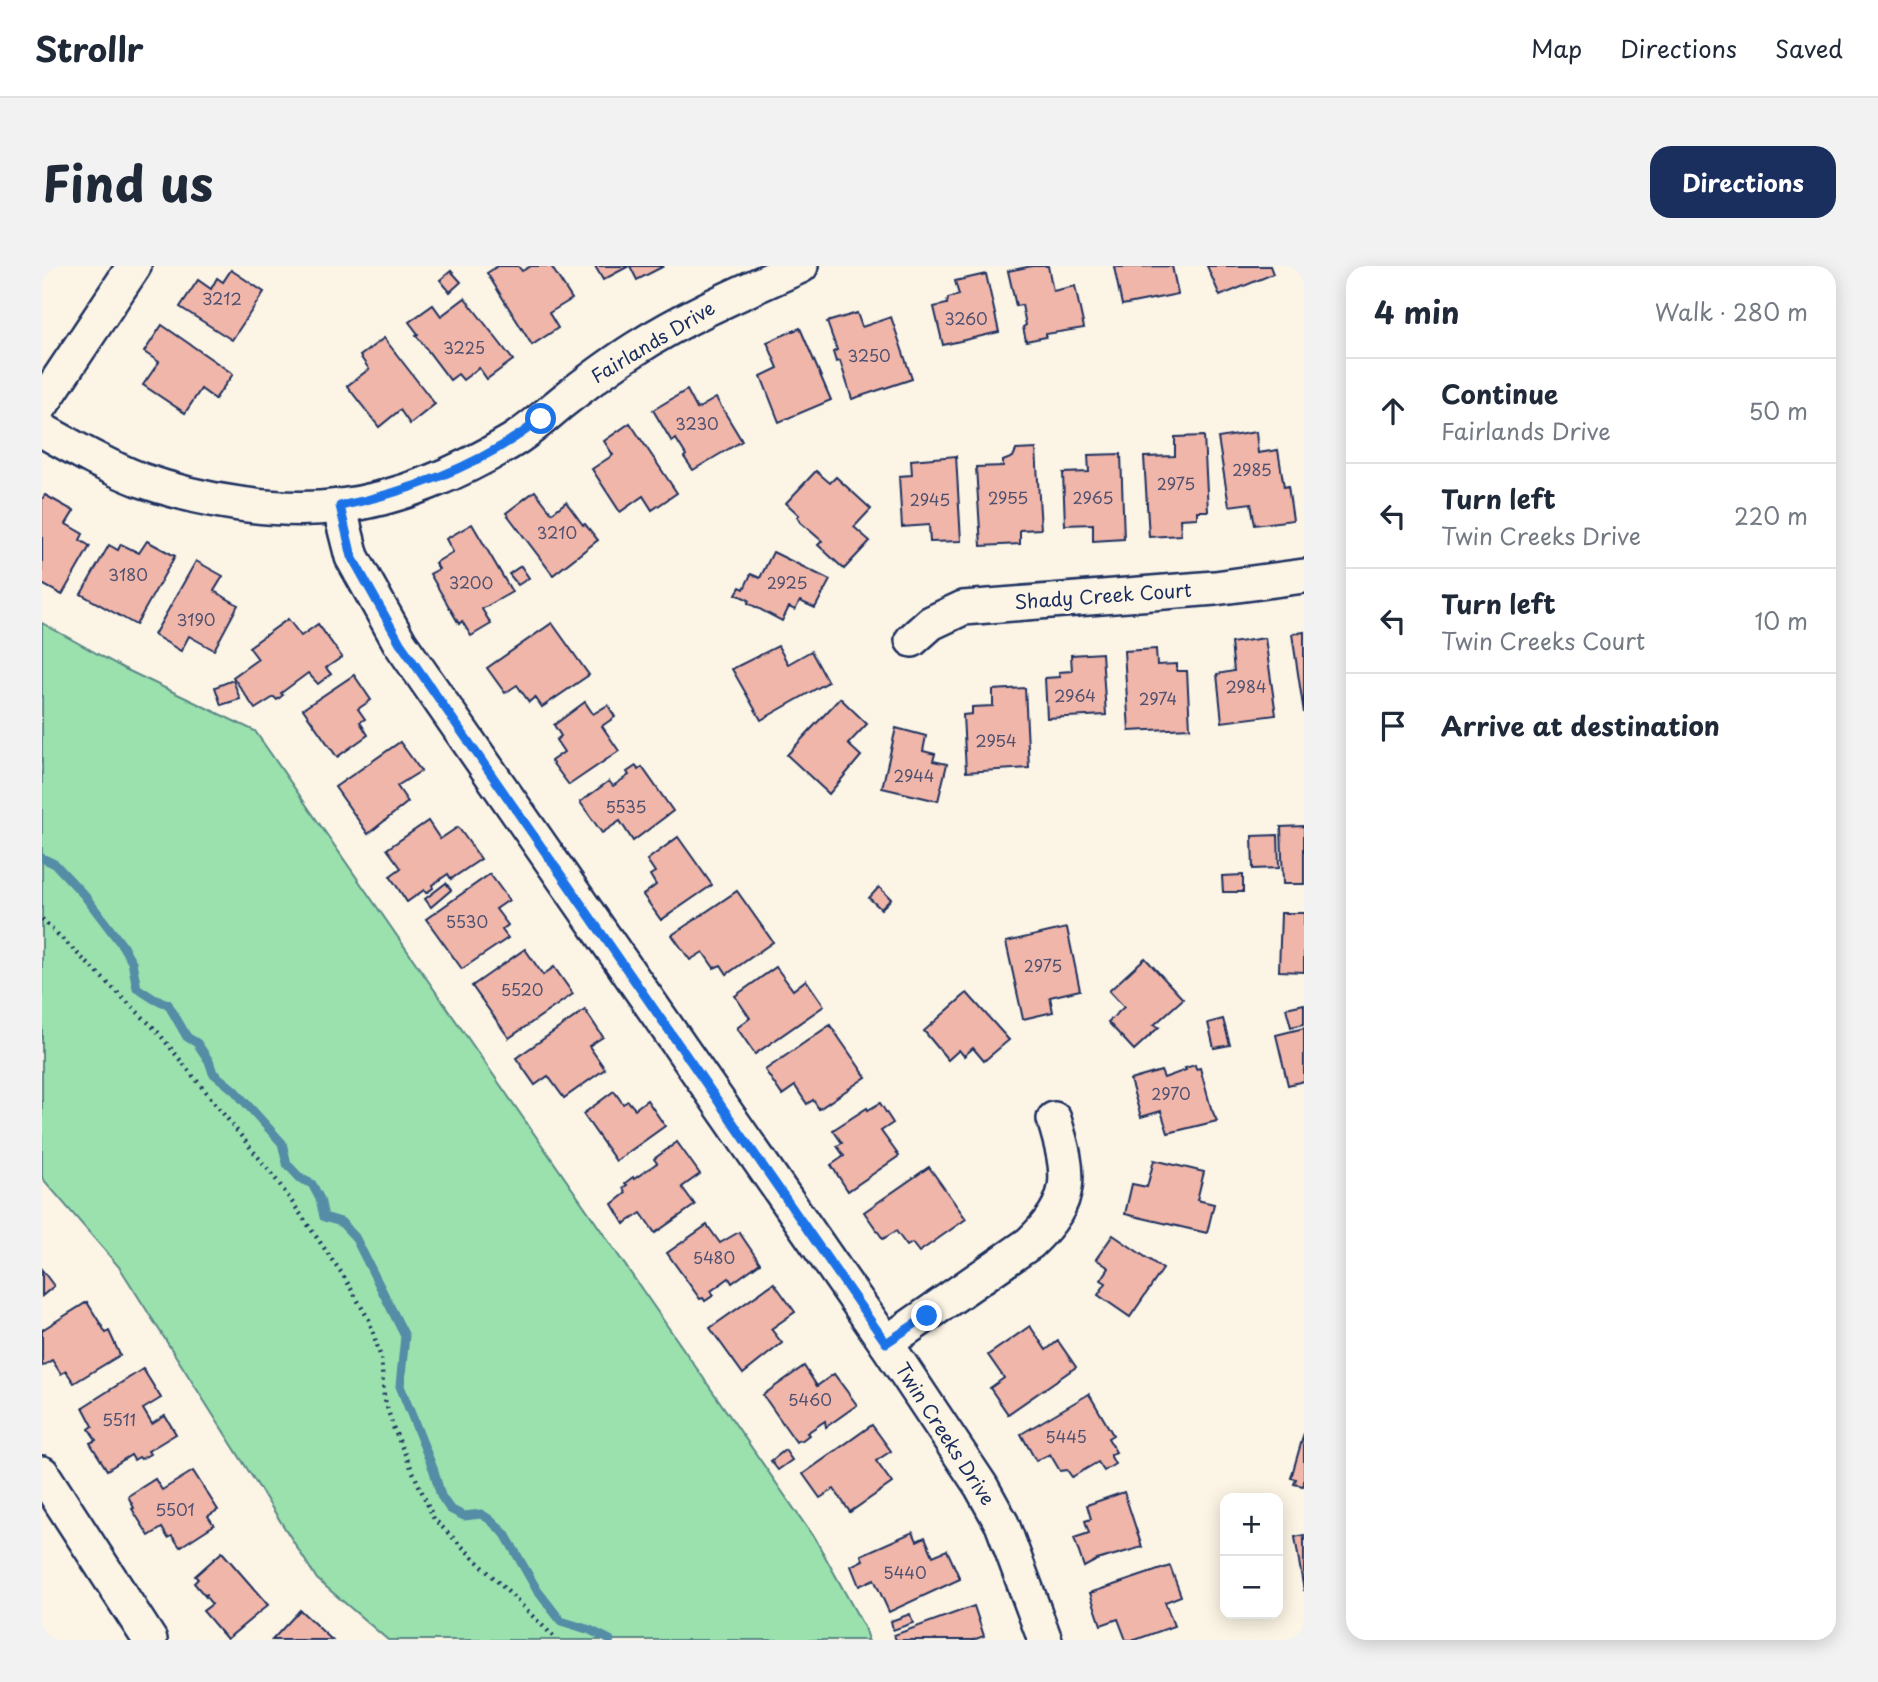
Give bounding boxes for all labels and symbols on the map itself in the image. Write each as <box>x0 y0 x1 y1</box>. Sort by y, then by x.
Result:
house number: 3212 <box>202 286 242 310</box>
street label: Fairlands Drive <box>585 293 720 389</box>
house number: 3260 <box>944 306 988 330</box>
house number: 3225 <box>443 335 485 359</box>
house number: 3250 <box>847 343 891 367</box>
route start <box>525 403 556 434</box>
house number: 3230 <box>675 411 719 435</box>
house number: 2985 <box>1232 457 1272 481</box>
house number: 2975 <box>1157 471 1195 495</box>
house number: 2955 <box>988 485 1028 509</box>
house number: 2965 <box>1073 485 1113 509</box>
house number: 2945 <box>910 487 950 511</box>
house number: 3210 <box>537 520 577 544</box>
house number: 3180 <box>108 562 148 586</box>
house number: 3200 <box>449 570 493 594</box>
house number: 2925 <box>767 570 807 594</box>
street label: Shady Creek Court <box>1013 575 1193 615</box>
house number: 3190 <box>176 607 216 631</box>
house number: 2984 <box>1226 674 1266 698</box>
house number: 2964 <box>1054 683 1096 707</box>
house number: 2974 <box>1139 686 1177 710</box>
house number: 2954 <box>975 728 1017 752</box>
house number: 2944 <box>894 763 934 787</box>
house number: 5535 <box>605 794 647 818</box>
house number: 5530 <box>446 909 488 933</box>
house number: 2975 <box>1024 953 1062 977</box>
house number: 5520 <box>501 977 543 1001</box>
house number: 2970 <box>1151 1081 1191 1105</box>
house number: 5480 <box>693 1245 735 1269</box>
route end <box>911 1300 942 1331</box>
street label: Twin Creeks Drive <box>889 1357 1003 1510</box>
house number: 5460 <box>788 1387 832 1411</box>
house number: 5511 <box>102 1407 136 1431</box>
house number: 5445 <box>1045 1424 1087 1448</box>
house number: 5501 <box>155 1497 195 1521</box>
house number: 5440 <box>883 1560 927 1584</box>

